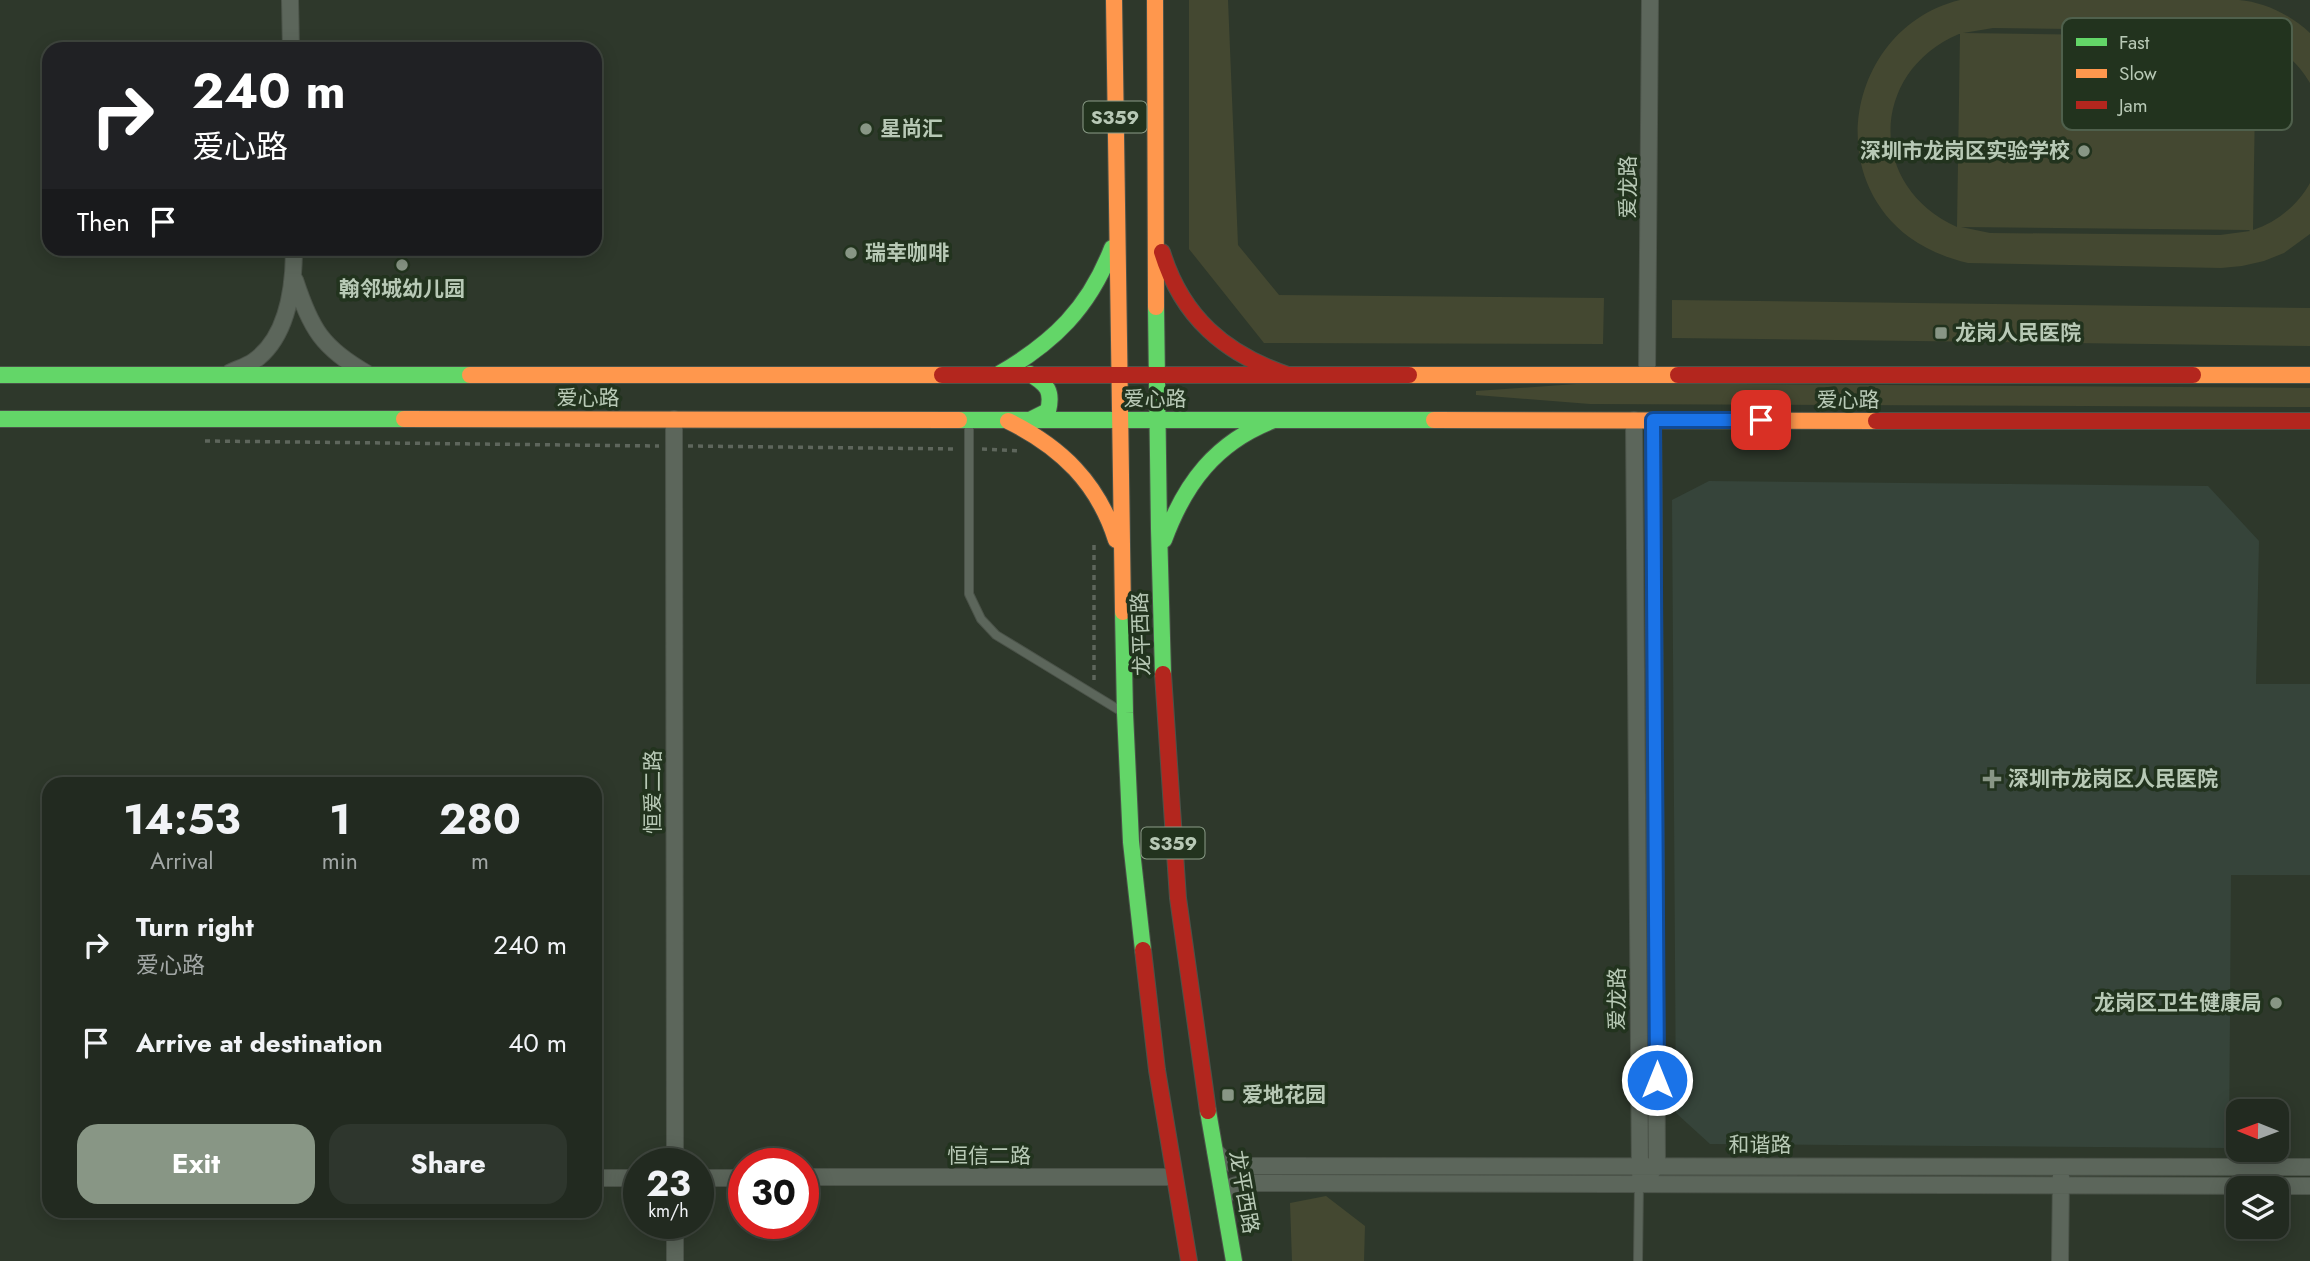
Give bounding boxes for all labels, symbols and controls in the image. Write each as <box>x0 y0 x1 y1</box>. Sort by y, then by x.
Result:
legend <box>2062 18 2292 130</box>
text: Fast <box>2119 29 2150 56</box>
text: 240 m <box>192 56 346 126</box>
text: Slow <box>2119 60 2157 87</box>
icon: right <box>77 70 168 161</box>
text: Jam <box>2116 92 2148 119</box>
road number: S359 <box>1084 102 1146 132</box>
place label: 星尚汇 <box>880 114 943 144</box>
marker: 星尚汇 <box>858 121 874 137</box>
text: 爱心路 <box>192 124 288 170</box>
place label: 深圳市龙岗区实验学校 <box>1860 136 2070 166</box>
marker: 深圳市龙岗区实验学校 <box>2076 143 2092 159</box>
street label: 爱龙路 <box>1613 156 1643 219</box>
text: Then <box>77 203 130 241</box>
icon: arrive <box>144 203 182 241</box>
place label: 瑞幸咖啡 <box>865 238 949 268</box>
marker: 瑞幸咖啡 <box>843 245 859 261</box>
marker: 翰邻城幼儿园 <box>394 257 410 273</box>
place label: 翰邻城幼儿园 <box>339 274 465 304</box>
place label: 龙岗人民医院 <box>1955 318 2081 348</box>
marker: 龙岗人民医院 <box>1933 325 1949 341</box>
street label: 爱心路 <box>557 383 620 413</box>
street label: 爱心路 <box>1124 384 1187 414</box>
street label: 爱心路 <box>1817 385 1880 415</box>
pin <box>1731 390 1791 450</box>
icon: arrive <box>1742 401 1780 439</box>
street label: 龙平西路 <box>1125 592 1157 676</box>
street label: 恒爱二路 <box>638 750 668 834</box>
place label: 深圳市龙岗区人民医院 <box>2008 764 2218 794</box>
marker: 深圳市龙岗区人民医院 <box>1982 769 2002 789</box>
text: 14:53 <box>123 789 241 850</box>
text: 1 <box>329 789 351 850</box>
text: 280 <box>439 789 521 850</box>
road number: S359 <box>1142 828 1204 858</box>
text: Arrival <box>150 844 214 878</box>
text: min <box>322 844 358 878</box>
text: m <box>471 844 489 878</box>
text: Turn right <box>136 908 254 946</box>
icon: right <box>77 926 115 964</box>
text: 240 m <box>493 926 567 964</box>
text: 爱心路 <box>136 948 205 982</box>
street label: 爱龙路 <box>1602 968 1632 1031</box>
place label: 龙岗区卫生健康局 <box>2094 988 2262 1018</box>
marker: 龙岗区卫生健康局 <box>2268 995 2284 1011</box>
icon: arrive <box>77 1024 115 1062</box>
text: Arrive at destination <box>136 1024 383 1062</box>
text: 40 m <box>508 1024 567 1062</box>
position arrow <box>1620 1043 1694 1117</box>
place label: 爱地花园 <box>1242 1080 1326 1110</box>
marker: 爱地花园 <box>1220 1087 1236 1103</box>
north arrow <box>2226 1099 2289 1162</box>
map controls <box>2226 1099 2289 1239</box>
button: Exit <box>77 1124 315 1204</box>
button: Share <box>329 1124 567 1204</box>
street label: 和谐路 <box>1729 1130 1792 1160</box>
street label: 恒信二路 <box>947 1141 1031 1171</box>
speed limit sign: 30 <box>728 1148 819 1239</box>
street label: 龙平西路 <box>1222 1148 1266 1236</box>
text: 23 <box>646 1159 691 1209</box>
button: layers <box>2226 1176 2289 1239</box>
text: km/h <box>648 1198 689 1224</box>

